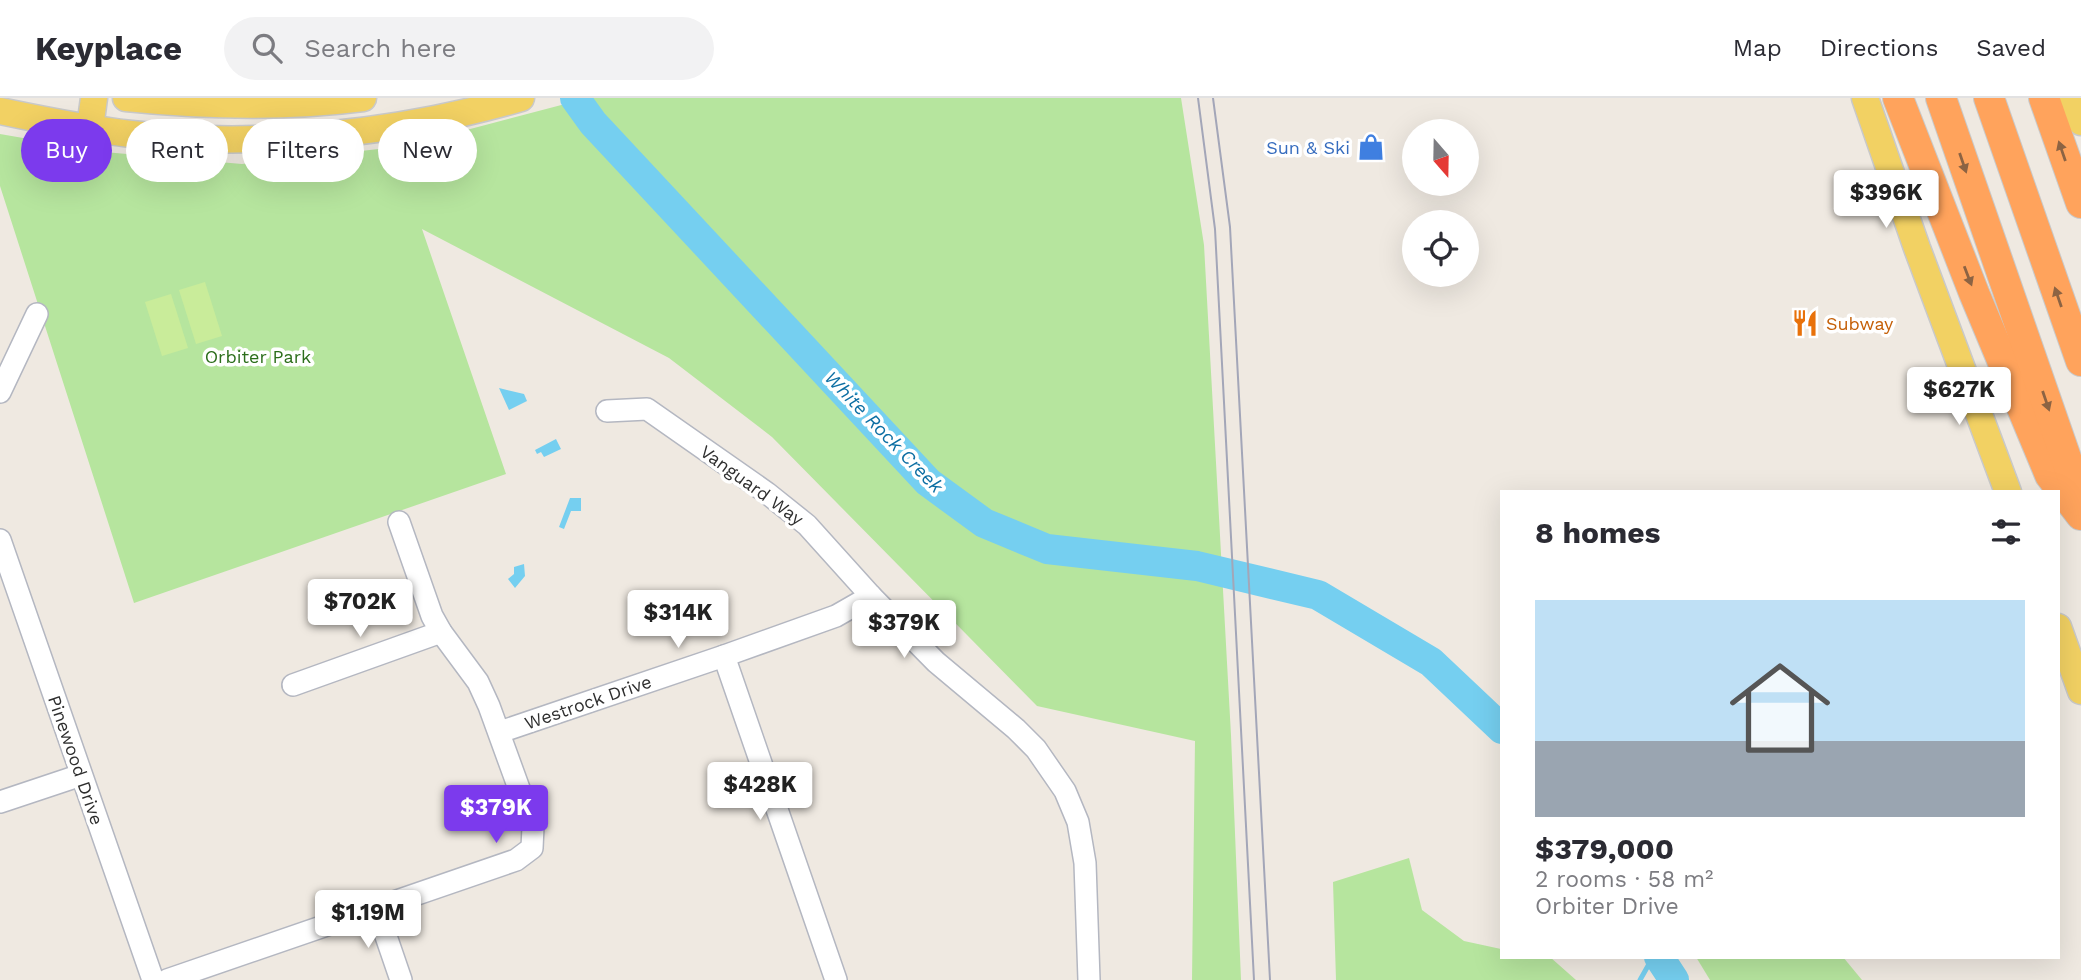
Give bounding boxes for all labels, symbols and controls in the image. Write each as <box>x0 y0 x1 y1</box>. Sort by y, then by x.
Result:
search box <box>224 17 714 80</box>
text: Keyplace <box>35 29 182 68</box>
icon: search <box>248 29 286 67</box>
text: Search here <box>304 33 457 63</box>
text: Map <box>1733 34 1782 62</box>
text: Directions <box>1820 34 1938 62</box>
text: Saved <box>1976 34 2046 62</box>
chip: Buy <box>21 119 112 182</box>
chip: Rent <box>126 119 228 182</box>
chip: Filters <box>242 119 364 182</box>
chip: New <box>378 119 477 182</box>
north arrow <box>1402 119 1479 196</box>
map controls <box>1402 119 1479 287</box>
shop icon: Sun & Ski <box>1356 132 1386 162</box>
place label: Sun & Ski <box>1266 137 1350 158</box>
one-way arrow <box>2056 140 2067 161</box>
one-way arrow <box>1958 152 1969 173</box>
pin: $396K <box>1837 170 1935 230</box>
text: $396K <box>1850 179 1922 206</box>
button: locate <box>1402 210 1479 287</box>
one-way arrow <box>1962 265 1973 286</box>
one-way arrow <box>2052 286 2063 307</box>
restaurant icon: Subway <box>1790 308 1820 338</box>
place label: Subway <box>1826 313 1894 334</box>
park label: Orbiter Park <box>205 346 311 367</box>
water label: White Rock Creek <box>820 366 948 498</box>
pin: $627K <box>1910 368 2008 427</box>
text: $627K <box>1923 376 1995 403</box>
one-way arrow <box>2041 390 2052 411</box>
street label: Vanguard Way <box>696 441 808 530</box>
icon: filters <box>1987 513 2025 551</box>
text: 8 homes <box>1535 515 1661 550</box>
pin: $702K <box>311 580 409 639</box>
text: $702K <box>324 588 396 615</box>
pin: $314K <box>629 590 727 650</box>
text: $314K <box>643 599 713 626</box>
pin: $379K <box>855 601 953 660</box>
text: $379K <box>868 609 940 636</box>
icon: home <box>1717 645 1843 771</box>
street label: Westrock Drive <box>522 670 654 734</box>
street label: Pinewood Drive <box>44 692 108 828</box>
pin: $428K <box>711 762 809 822</box>
text: $428K <box>723 771 797 798</box>
pin: $379K <box>447 786 545 845</box>
text: $379K <box>460 794 532 821</box>
text: $379,000 <box>1535 831 1674 866</box>
text: 2 rooms · 58 m² <box>1535 866 1714 893</box>
pin: $1.19M <box>311 890 425 950</box>
text: Orbiter Drive <box>1535 893 1679 920</box>
text: $1.19M <box>331 899 405 926</box>

